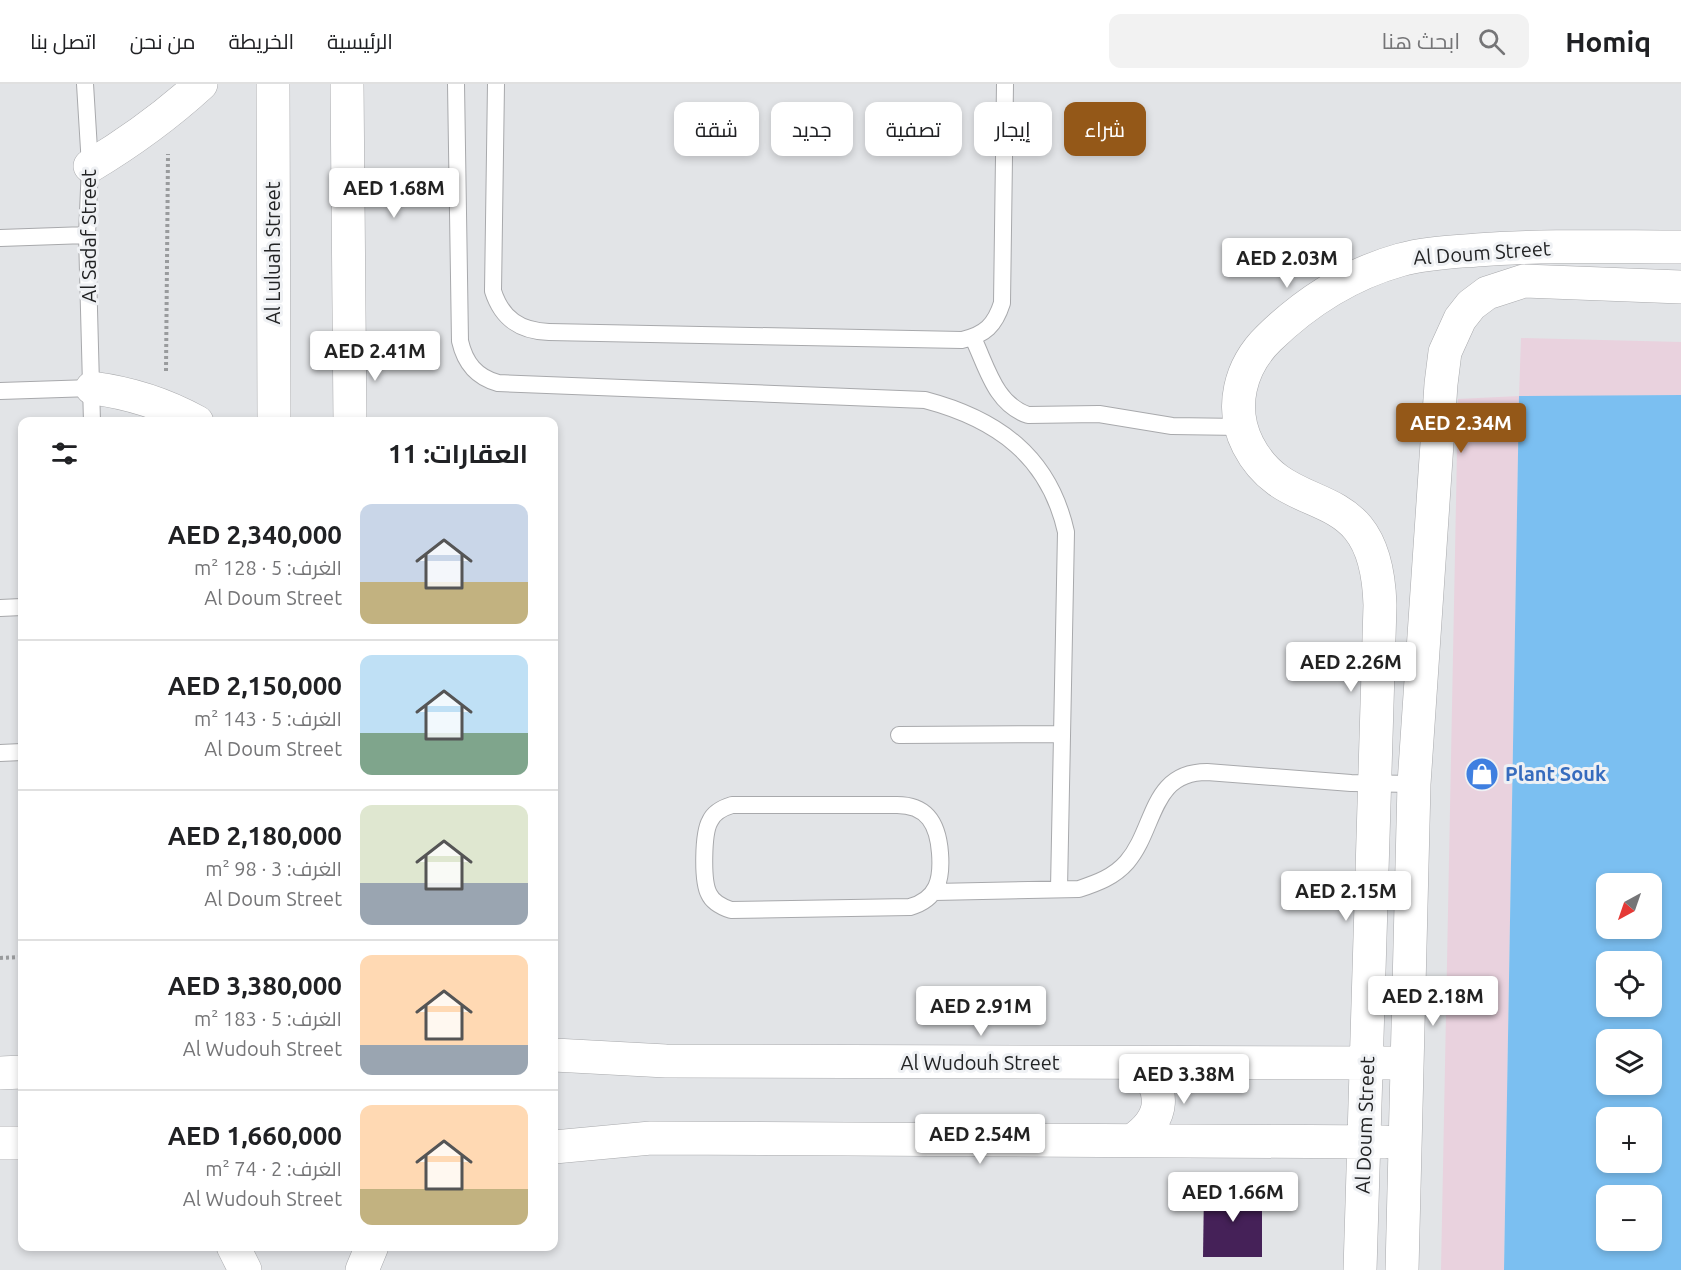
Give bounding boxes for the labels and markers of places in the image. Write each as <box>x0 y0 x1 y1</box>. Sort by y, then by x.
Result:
pin: AED 1.68M <box>325 168 463 219</box>
pin: AED 2.03M <box>1218 238 1356 289</box>
pin: AED 2.41M <box>306 331 444 382</box>
pin: AED 2.34M <box>1392 403 1530 454</box>
pin: AED 2.26M <box>1282 642 1420 693</box>
shop icon: Plant Souk <box>1464 756 1500 792</box>
place label: Plant Souk <box>1505 762 1606 785</box>
pin: AED 2.15M <box>1277 871 1415 922</box>
pin: AED 2.18M <box>1364 976 1502 1027</box>
pin: AED 2.91M <box>912 986 1050 1037</box>
pin: AED 3.38M <box>1115 1054 1253 1105</box>
pin: AED 2.54M <box>911 1114 1049 1165</box>
pin: AED 1.66M <box>1164 1172 1302 1223</box>

